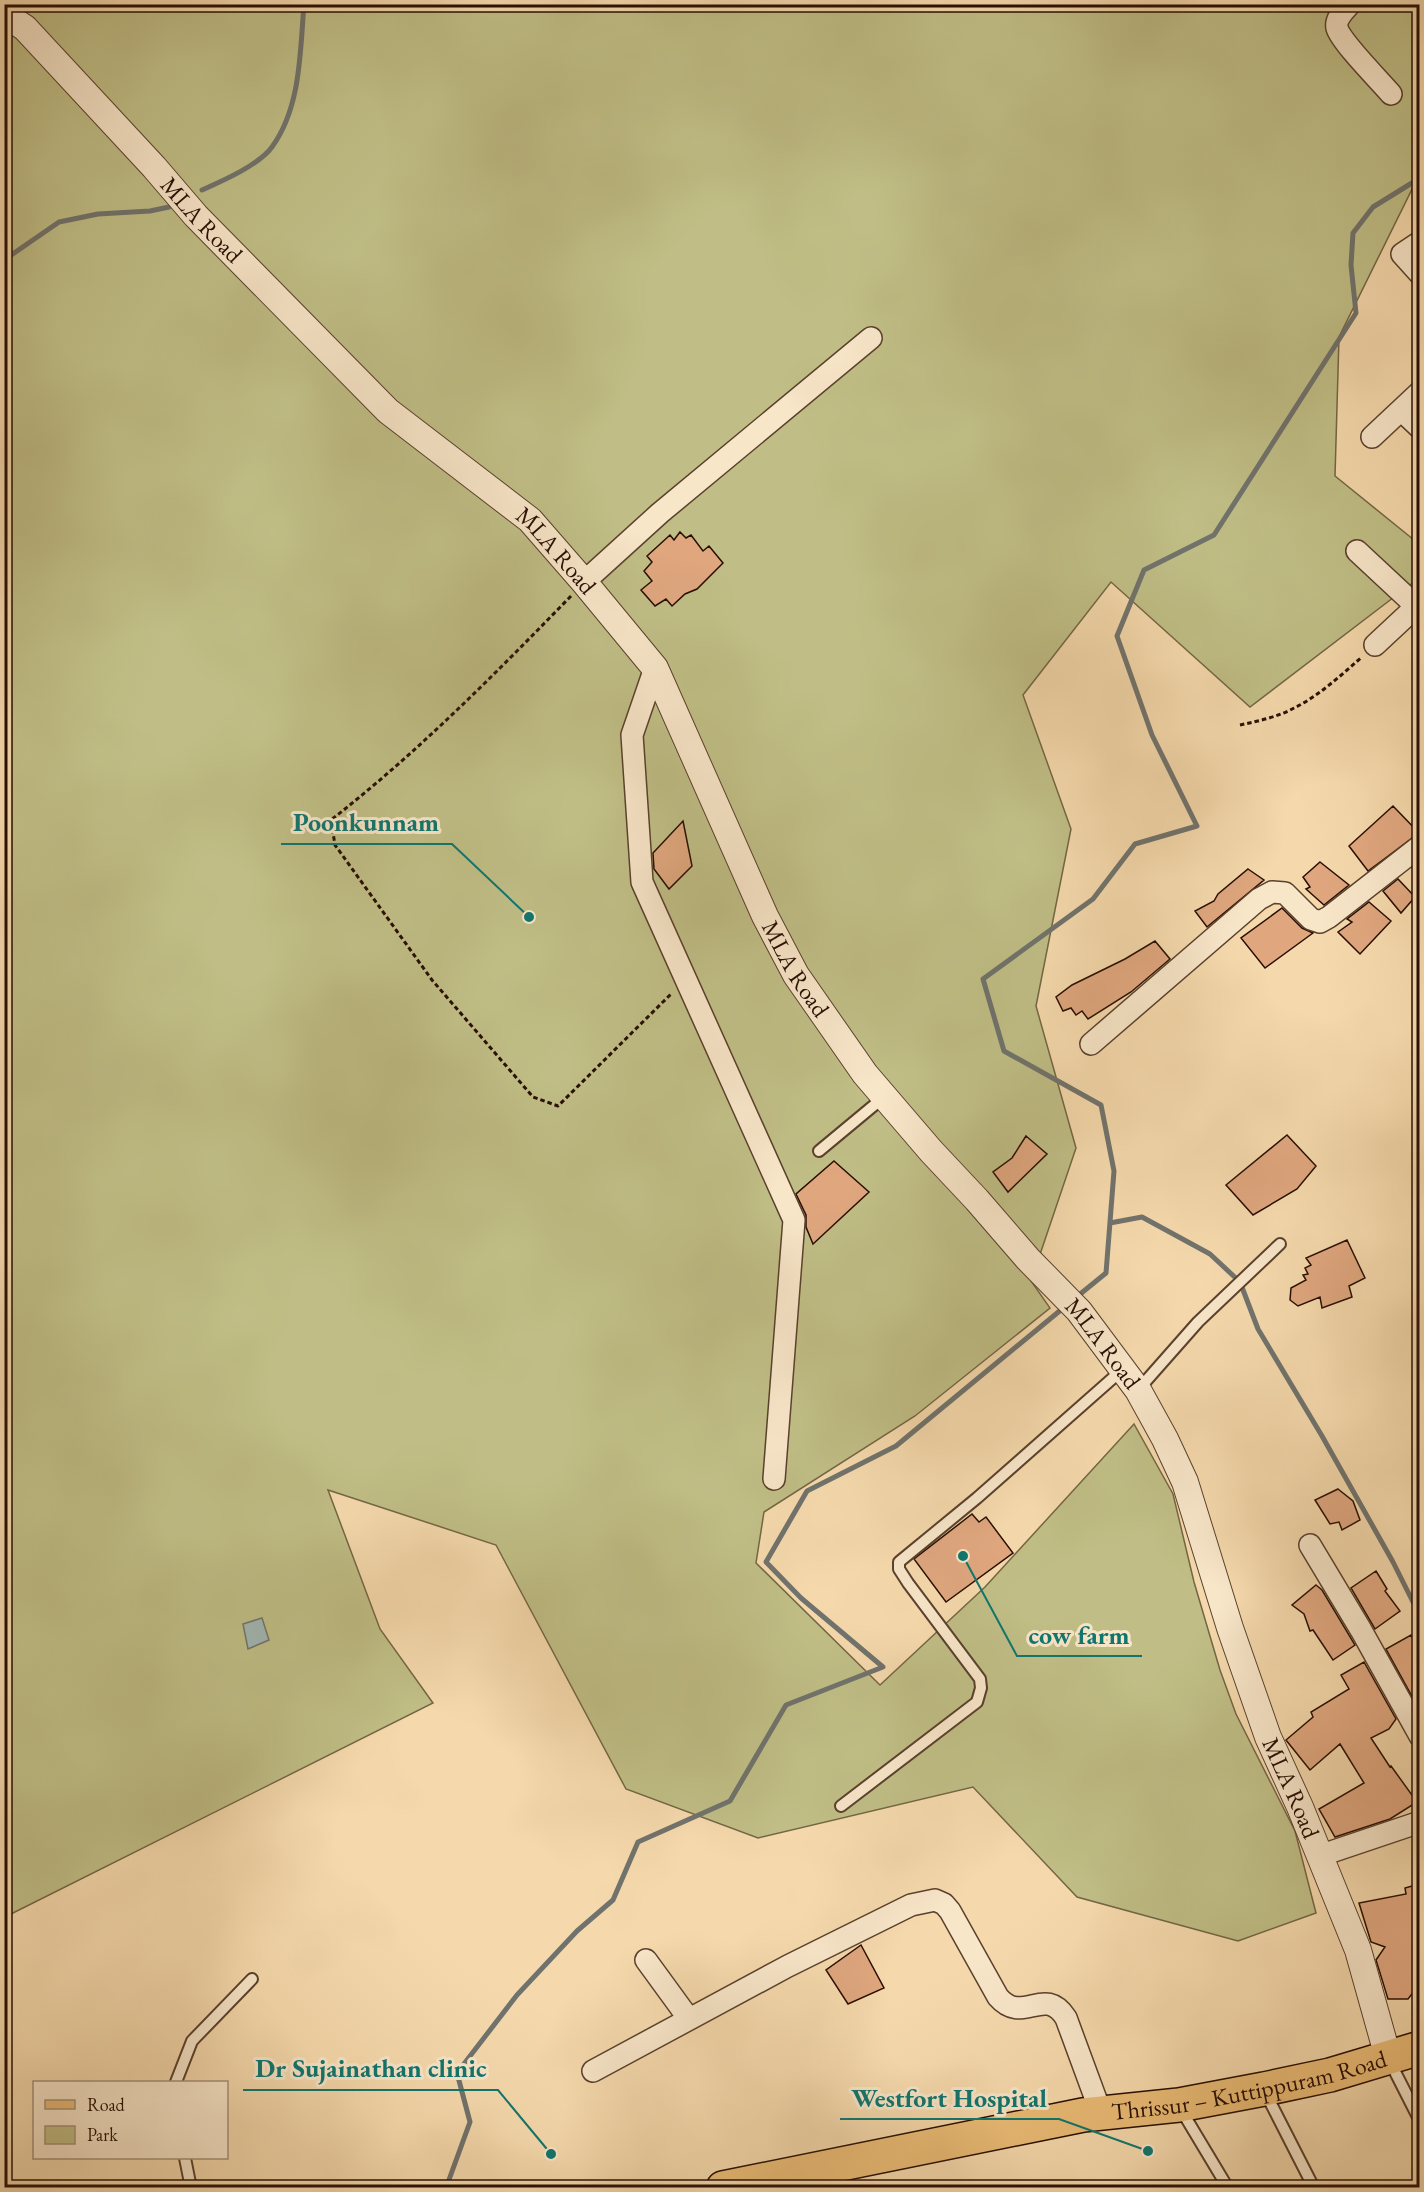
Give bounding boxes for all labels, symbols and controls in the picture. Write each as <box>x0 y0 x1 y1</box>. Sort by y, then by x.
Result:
street label: MLA Road <box>154 170 250 270</box>
street label: MLA Road <box>510 499 604 601</box>
callout: Poonkunnam <box>281 800 452 844</box>
text: Poonkunnam <box>293 805 439 839</box>
street label: MLA Road <box>755 915 837 1024</box>
street label: MLA Road <box>1059 1290 1148 1396</box>
callout: cow farm <box>1017 1612 1142 1656</box>
text: cow farm <box>1028 1618 1130 1652</box>
street label: MLA Road <box>1255 1732 1327 1844</box>
street label: Thrissur – Kuttippuram Road <box>1110 2043 1391 2127</box>
callout: Dr Sujainathan clinic <box>243 2046 498 2090</box>
text: Dr Sujainathan clinic <box>255 2051 487 2085</box>
callout: Westfort Hospital <box>840 2075 1059 2119</box>
legend <box>33 2081 228 2159</box>
text: Westfort Hospital <box>851 2081 1047 2115</box>
text: Road <box>87 2093 126 2116</box>
text: Park <box>87 2123 118 2146</box>

